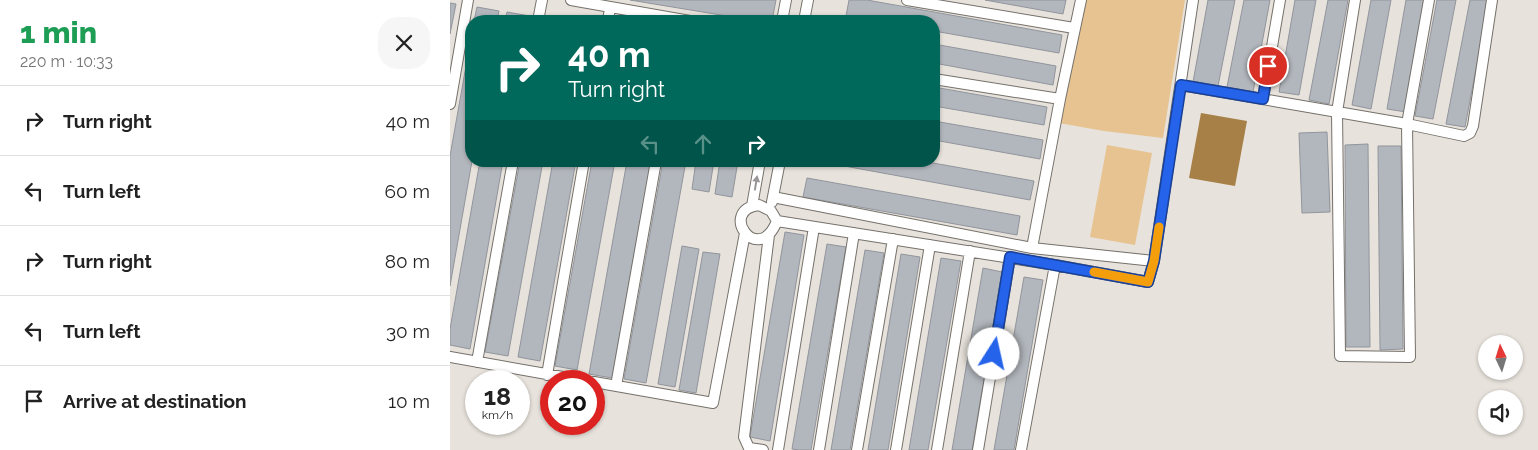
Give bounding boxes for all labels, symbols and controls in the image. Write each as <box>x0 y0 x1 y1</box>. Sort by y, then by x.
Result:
text: 1 min <box>20 15 97 50</box>
button: close <box>378 17 430 69</box>
text: 40 m <box>568 34 650 75</box>
icon: right <box>485 35 550 100</box>
pin <box>1247 45 1289 87</box>
text: 220 m · 10:33 <box>20 52 113 71</box>
icon: arrive <box>1254 52 1282 80</box>
text: Turn right <box>568 76 665 102</box>
icon: right <box>20 107 48 135</box>
text: Turn right <box>63 110 152 132</box>
text: 40 m <box>386 110 430 132</box>
icon: left <box>636 130 664 158</box>
icon: ahead <box>689 130 717 158</box>
icon: right <box>742 130 770 158</box>
one-way arrow <box>752 175 760 191</box>
icon: left <box>20 177 48 205</box>
text: Turn left <box>63 180 140 202</box>
text: 60 m <box>385 180 430 202</box>
icon: right <box>20 247 48 275</box>
text: Turn right <box>63 250 152 272</box>
text: 80 m <box>385 250 430 272</box>
icon: left <box>20 317 48 345</box>
text: Turn left <box>63 320 140 342</box>
text: 30 m <box>386 320 430 342</box>
position arrow <box>967 327 1019 379</box>
north arrow <box>1478 335 1522 380</box>
map controls <box>1478 335 1523 435</box>
speed limit sign: 20 <box>540 370 605 435</box>
text: 18 <box>484 381 511 411</box>
icon: arrive <box>20 387 48 415</box>
text: Arrive at destination <box>63 390 247 412</box>
text: 10 m <box>388 390 430 412</box>
button: sound <box>1478 390 1523 435</box>
text: km/h <box>482 408 513 422</box>

